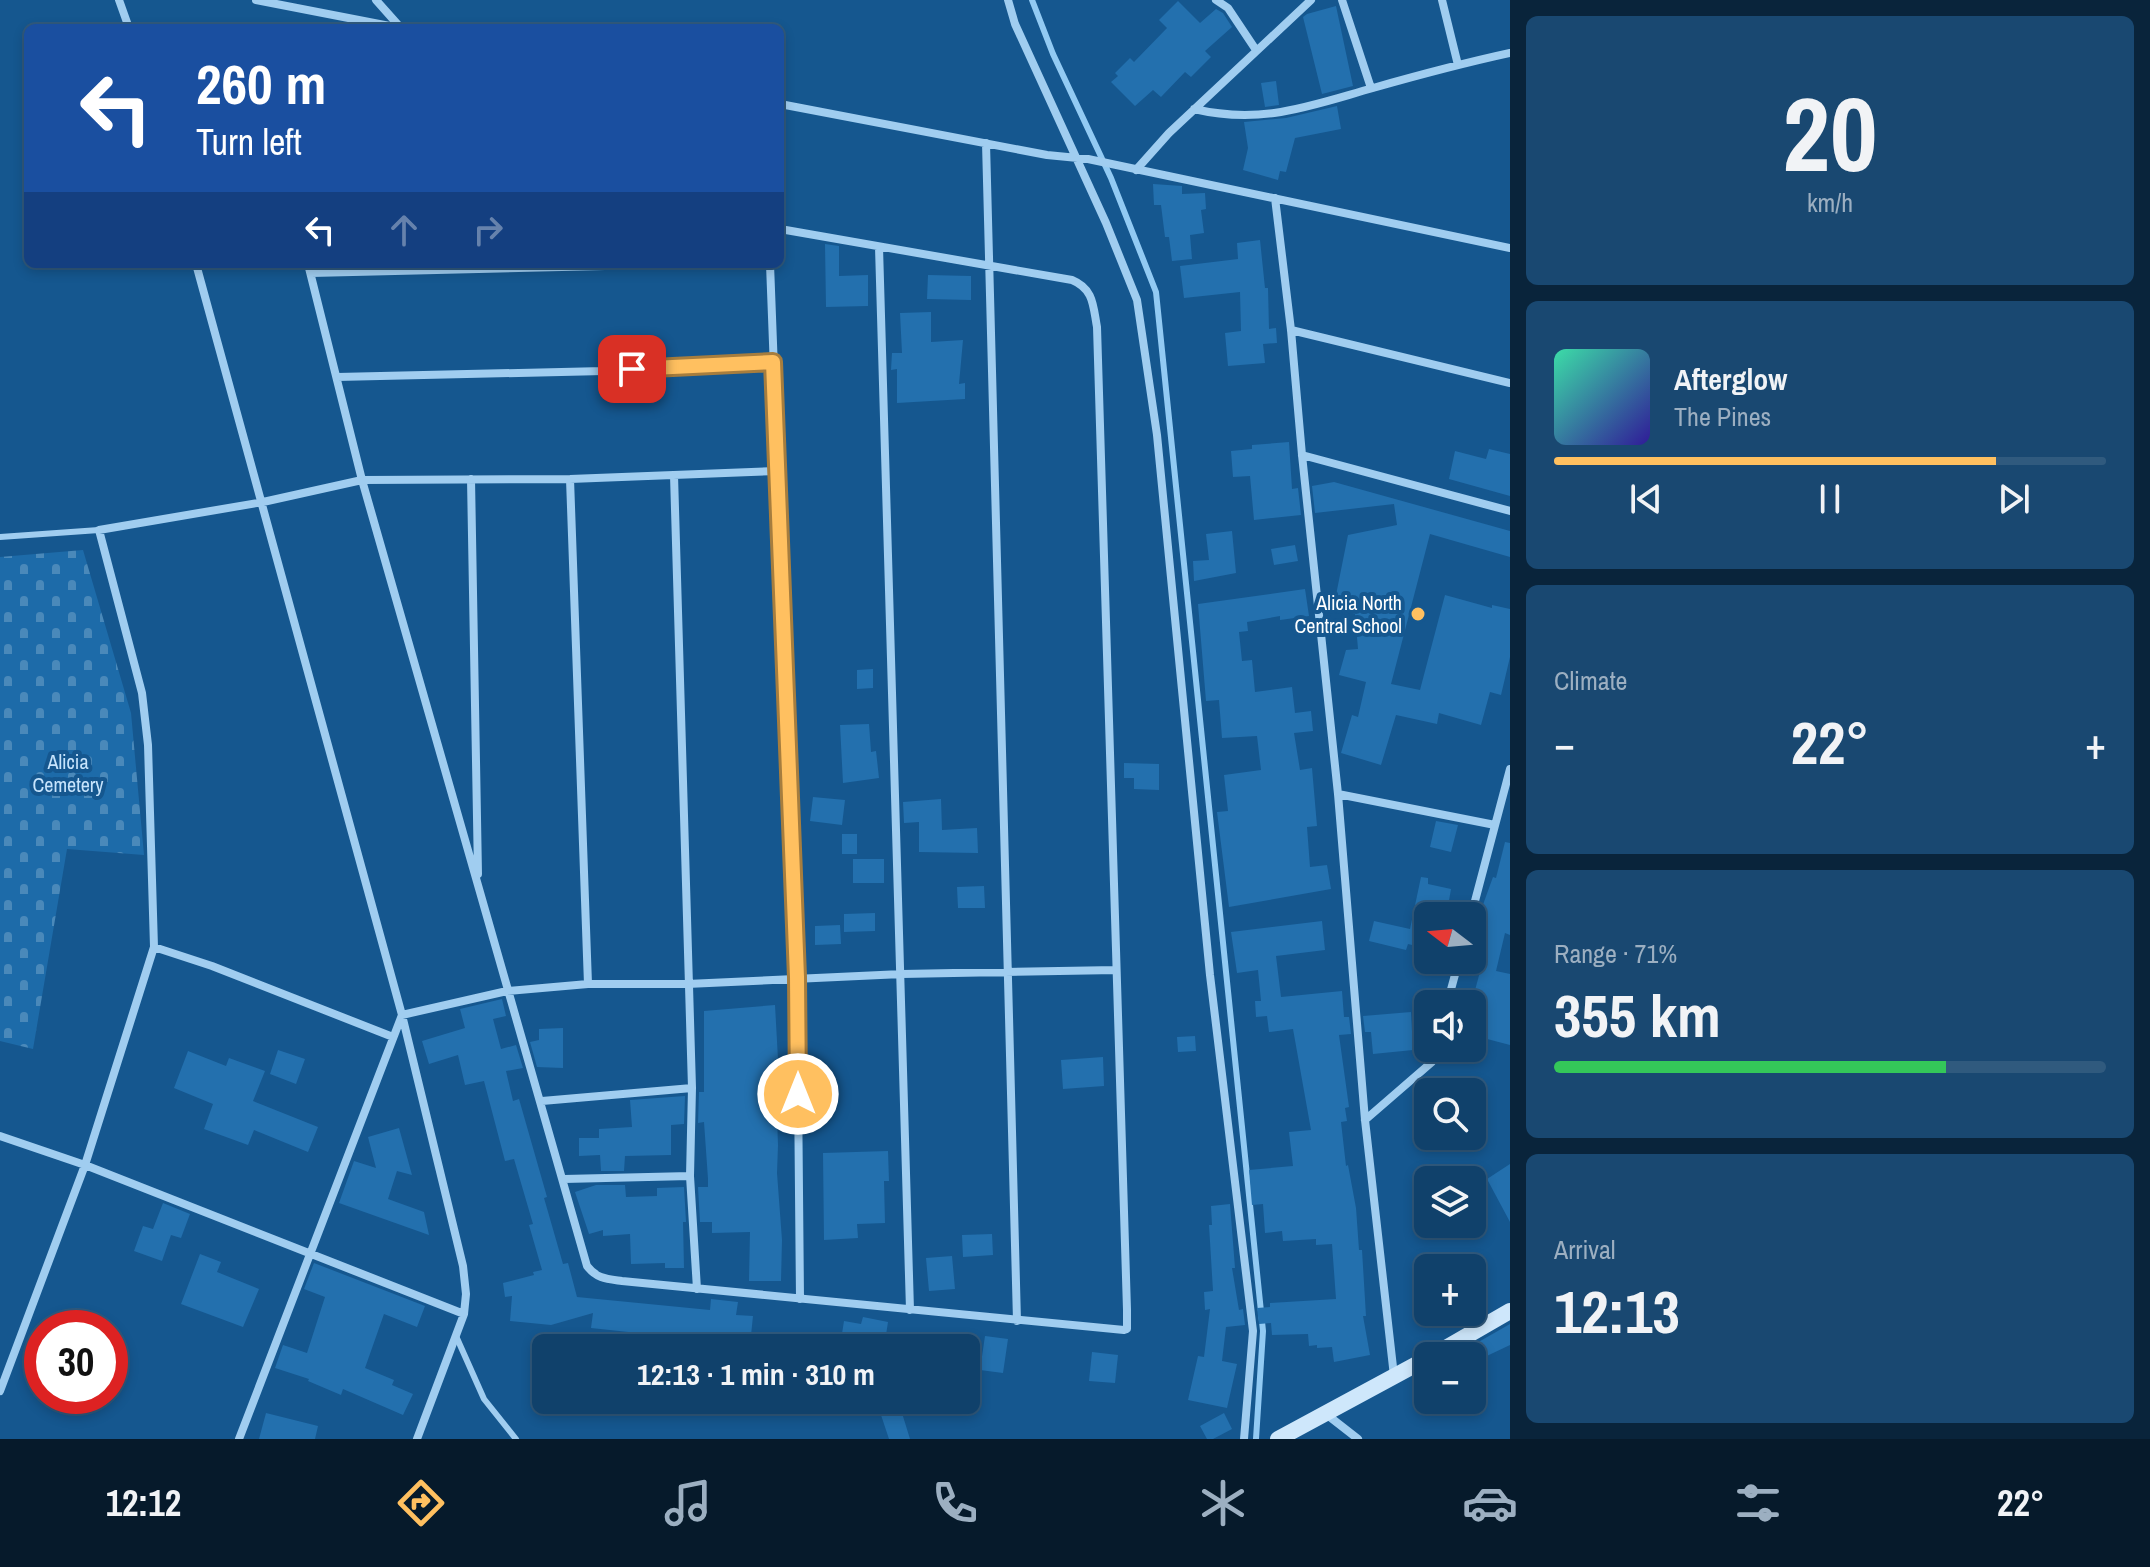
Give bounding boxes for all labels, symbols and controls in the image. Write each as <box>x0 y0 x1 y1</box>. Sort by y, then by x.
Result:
text: 260 m <box>196 46 326 121</box>
icon: left <box>64 56 168 160</box>
text: 20 <box>1783 63 1877 203</box>
text: Turn left <box>196 118 302 166</box>
text: km/h <box>1807 185 1853 220</box>
icon: left <box>298 208 342 252</box>
icon: ahead <box>382 208 426 252</box>
icon: right <box>466 208 510 252</box>
pin <box>598 335 666 403</box>
icon: arrive <box>610 347 654 391</box>
text: Afterglow <box>1674 359 1787 399</box>
text: The Pines <box>1674 399 1771 434</box>
icon: previous <box>1624 477 1668 521</box>
icon: pause <box>1808 477 1852 521</box>
icon: next <box>1992 477 2036 521</box>
place label: Alicia North Central School <box>1294 589 1402 639</box>
marker: Alicia North Central School <box>1409 605 1427 623</box>
text: Climate <box>1554 663 1627 698</box>
text: 22° <box>1791 702 1869 783</box>
text: − <box>1554 713 1575 773</box>
text: + <box>2085 713 2106 773</box>
park label: Alicia Cemetery <box>32 748 104 798</box>
north arrow <box>1414 902 1486 974</box>
map controls <box>1414 902 1486 1414</box>
text: Range · 71% <box>1554 936 1677 971</box>
text: 355 km <box>1554 975 1721 1056</box>
button: sound <box>1414 990 1486 1062</box>
position arrow <box>756 1052 840 1136</box>
button: search <box>1414 1078 1486 1150</box>
button: layers <box>1414 1166 1486 1238</box>
text: Arrival <box>1554 1232 1616 1267</box>
button: + <box>1414 1254 1486 1326</box>
text: 12:13 <box>1554 1271 1680 1352</box>
speed limit sign: 30 <box>24 1310 128 1414</box>
button: − <box>1414 1342 1486 1414</box>
text: 12:13 · 1 min · 310 m <box>637 1354 875 1394</box>
icon: directions <box>393 1475 449 1531</box>
icon: music <box>660 1475 716 1531</box>
icon: phone <box>927 1475 983 1531</box>
icon: climate <box>1195 1475 1251 1531</box>
icon: car <box>1462 1475 1518 1531</box>
icon: filters <box>1730 1475 1786 1531</box>
text: 12:12 <box>106 1479 181 1527</box>
text: 22° <box>1997 1479 2044 1527</box>

